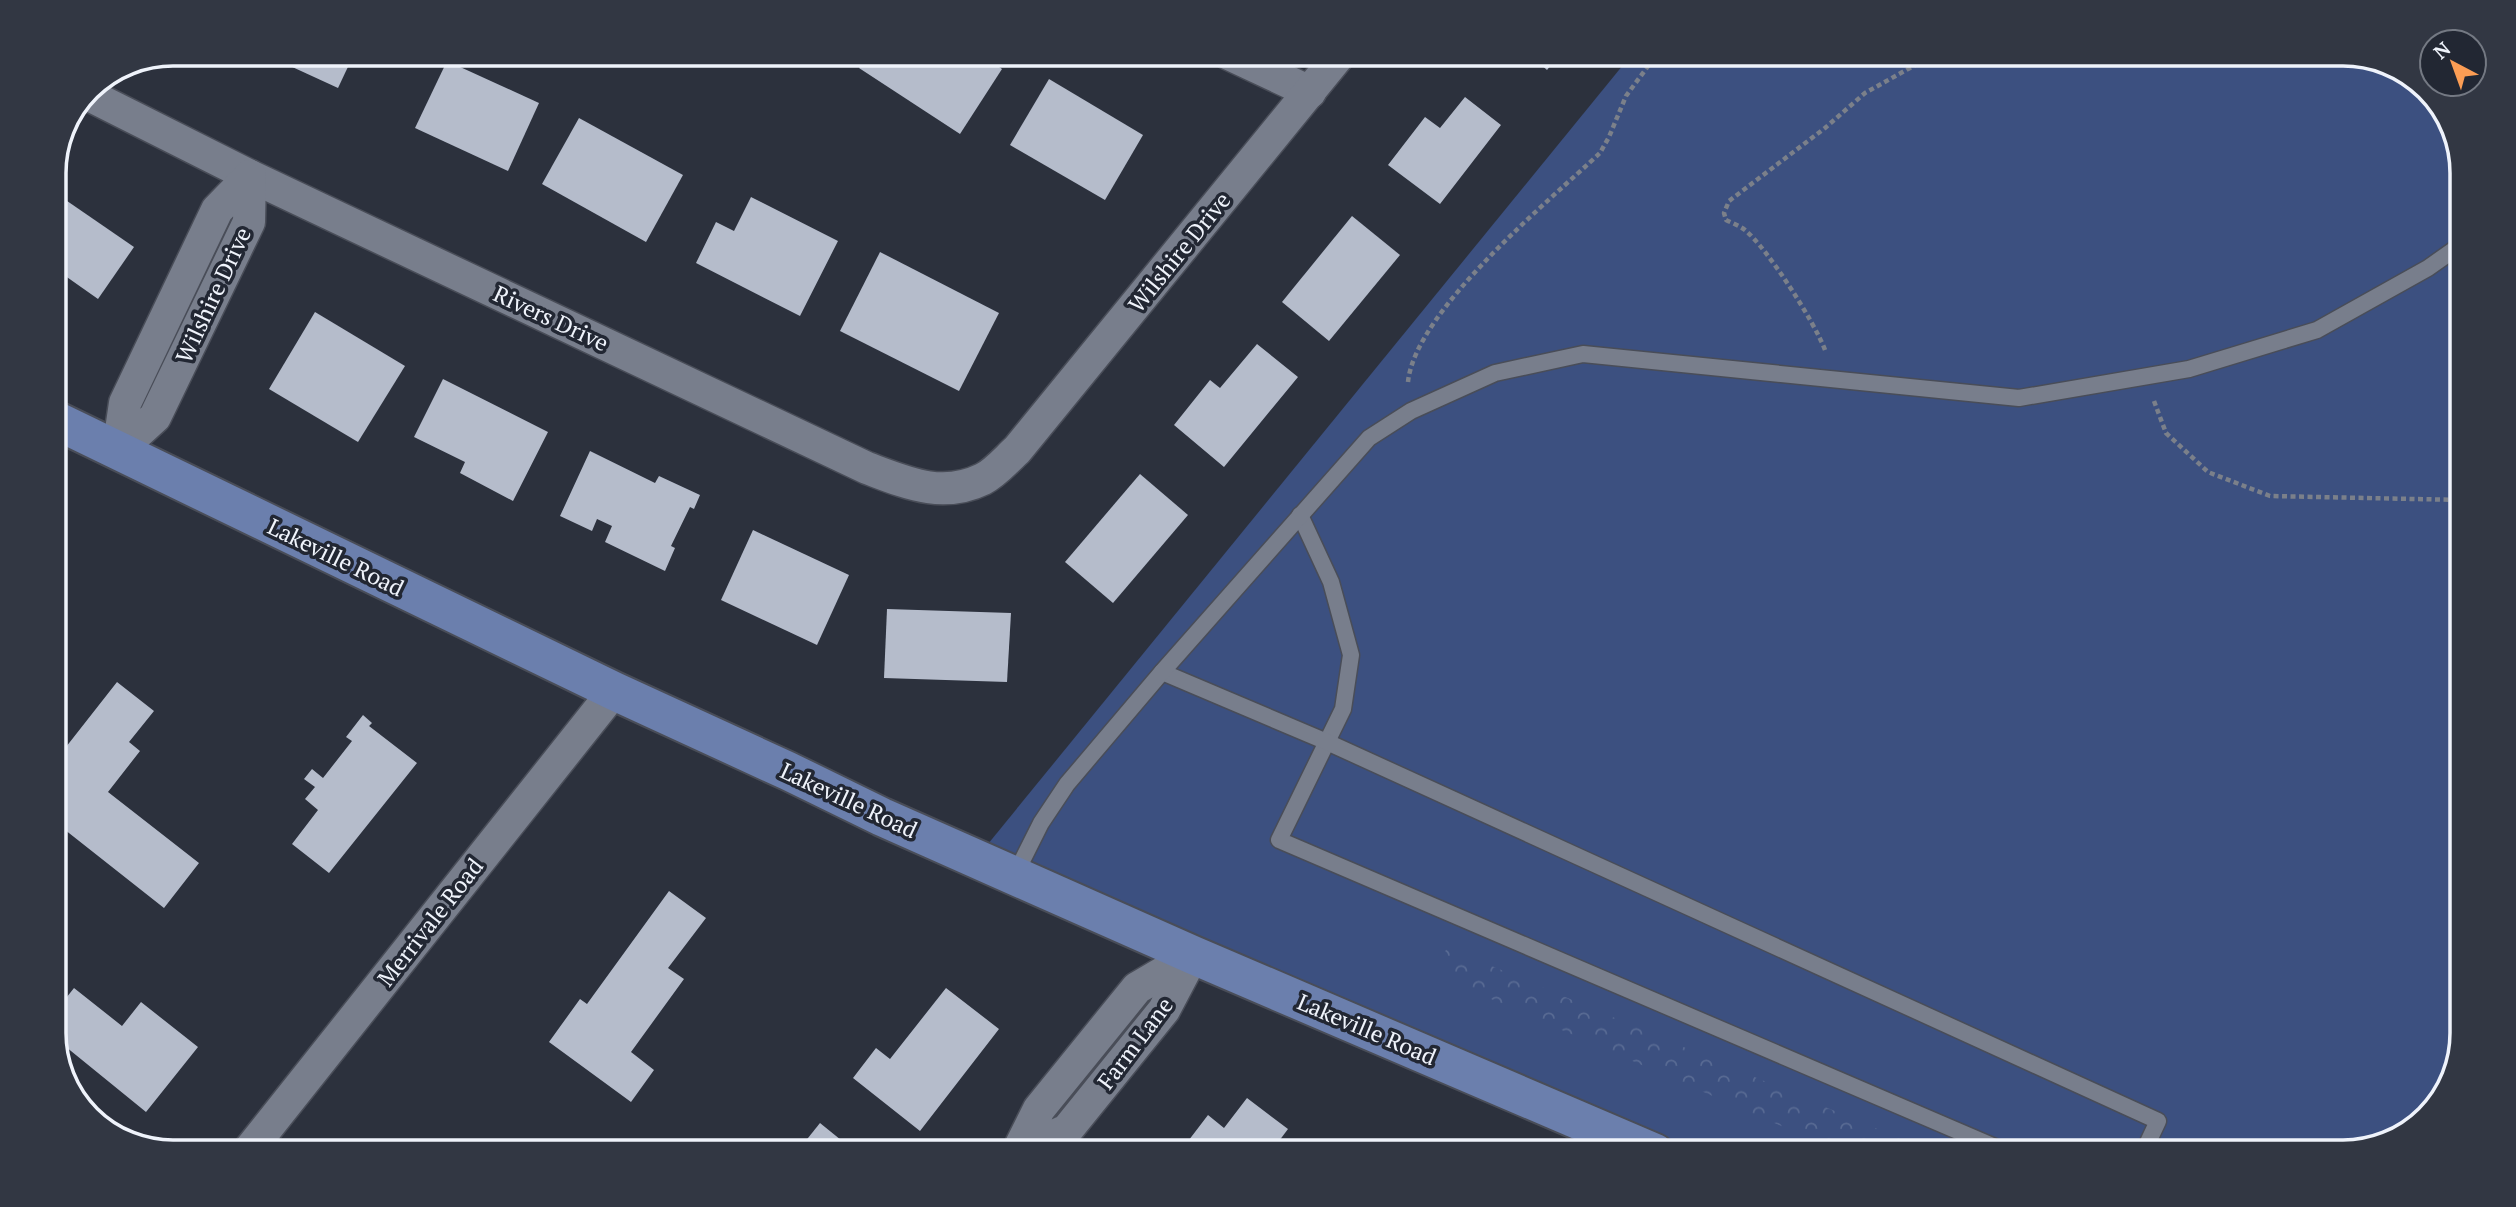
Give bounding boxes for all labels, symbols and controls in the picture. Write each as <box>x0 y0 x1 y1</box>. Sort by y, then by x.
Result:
north arrow <box>2418 28 2488 98</box>
text: N <box>2428 35 2456 64</box>
street label: Wilshire Drive <box>1121 185 1237 319</box>
street label: Wilshire Drive <box>168 222 258 368</box>
street label: Rivers Drive <box>488 278 614 358</box>
street label: Lakeville Road <box>263 511 409 603</box>
street label: Lakeville Road <box>775 755 923 845</box>
street label: Merrivale Road <box>370 851 490 993</box>
street label: Lakeville Road <box>1293 986 1441 1072</box>
street label: Farm Lane <box>1090 991 1180 1095</box>

